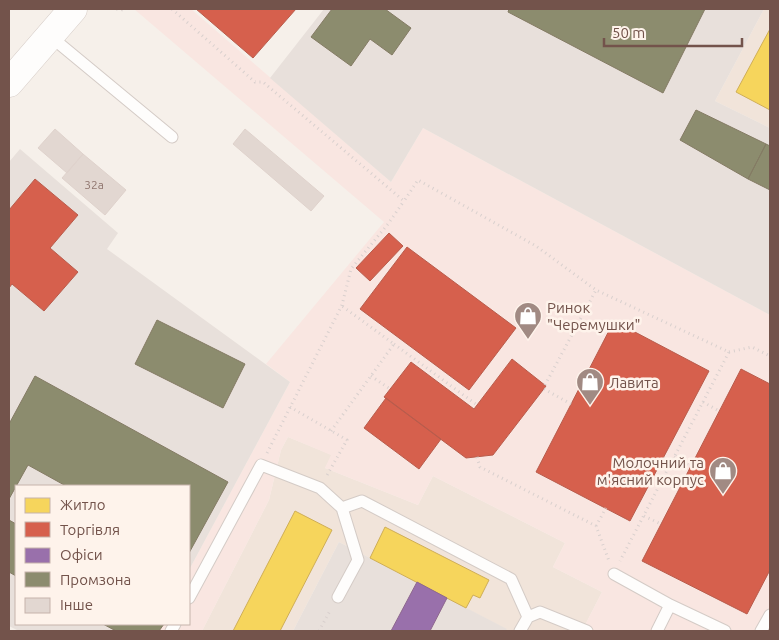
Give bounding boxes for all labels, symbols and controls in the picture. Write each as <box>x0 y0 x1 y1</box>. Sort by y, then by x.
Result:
scale bar <box>604 15 742 47</box>
text: 50 m <box>612 24 645 41</box>
house number: 32а <box>84 178 104 191</box>
place label: Ринок "Черемушки" <box>547 299 641 333</box>
shop icon: Ринок "Черемушки" <box>513 301 543 340</box>
shop icon: Лавита <box>575 367 605 406</box>
place label: Лавита <box>609 374 659 391</box>
place label: Молочний та м'ясний корпус <box>597 454 704 488</box>
shop icon: Молочний та м'ясний корпус <box>708 456 738 495</box>
legend <box>15 485 190 625</box>
text: Житло <box>60 496 106 513</box>
text: Торгівля <box>60 521 120 538</box>
text: Офіси <box>60 546 103 563</box>
text: Промзона <box>60 571 131 588</box>
text: Інше <box>60 596 93 613</box>

